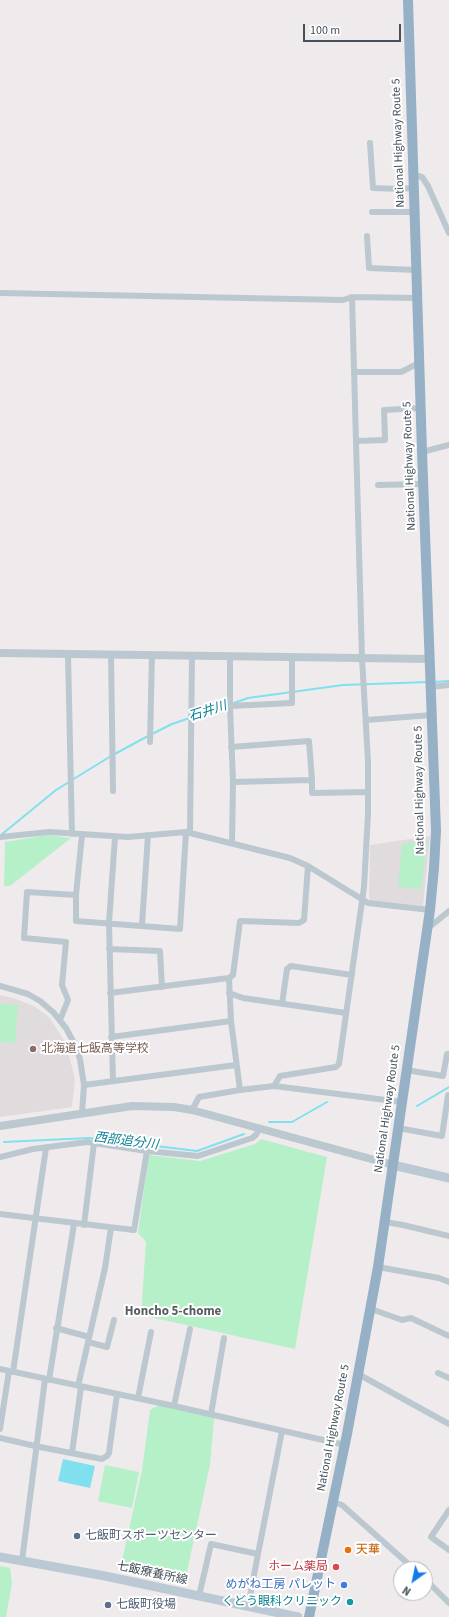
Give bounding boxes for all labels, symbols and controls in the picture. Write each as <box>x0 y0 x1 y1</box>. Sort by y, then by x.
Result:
scale bar <box>305 16 403 42</box>
text: 100 m <box>310 22 340 39</box>
street label: National Highway Route 5 <box>390 78 408 208</box>
street label: National Highway Route 5 <box>401 401 419 531</box>
water label: 石井川 <box>187 699 229 725</box>
street label: National Highway Route 5 <box>412 725 428 855</box>
place label: 北海道七飯高等学校 <box>41 1042 149 1056</box>
marker: 北海道七飯高等学校 <box>28 1044 38 1054</box>
street label: National Highway Route 5 <box>372 1044 404 1174</box>
water label: 西部追分川 <box>93 1130 159 1154</box>
district label: Honcho 5-chome <box>125 1304 221 1320</box>
street label: National Highway Route 5 <box>315 1363 353 1493</box>
place label: 七飯町スポーツセンター <box>85 1529 217 1543</box>
marker: 七飯町スポーツセンター <box>72 1531 82 1541</box>
place label: 天華 <box>356 1543 380 1557</box>
marker: 天華 <box>343 1545 353 1555</box>
street label: 七飯療養所線 <box>115 1559 189 1589</box>
place label: ホーム薬局 <box>268 1560 328 1574</box>
north arrow <box>393 1561 433 1601</box>
marker: ホーム薬局 <box>331 1562 341 1572</box>
place label: めがね工房 パレット <box>226 1578 336 1592</box>
marker: めがね工房 パレット <box>339 1580 349 1590</box>
text: N <box>400 1582 414 1599</box>
place label: くどう眼科クリニック <box>222 1595 342 1609</box>
marker: くどう眼科クリニック <box>345 1597 355 1607</box>
place label: 七飯町役場 <box>116 1598 176 1612</box>
marker: 七飯町役場 <box>103 1600 113 1610</box>

